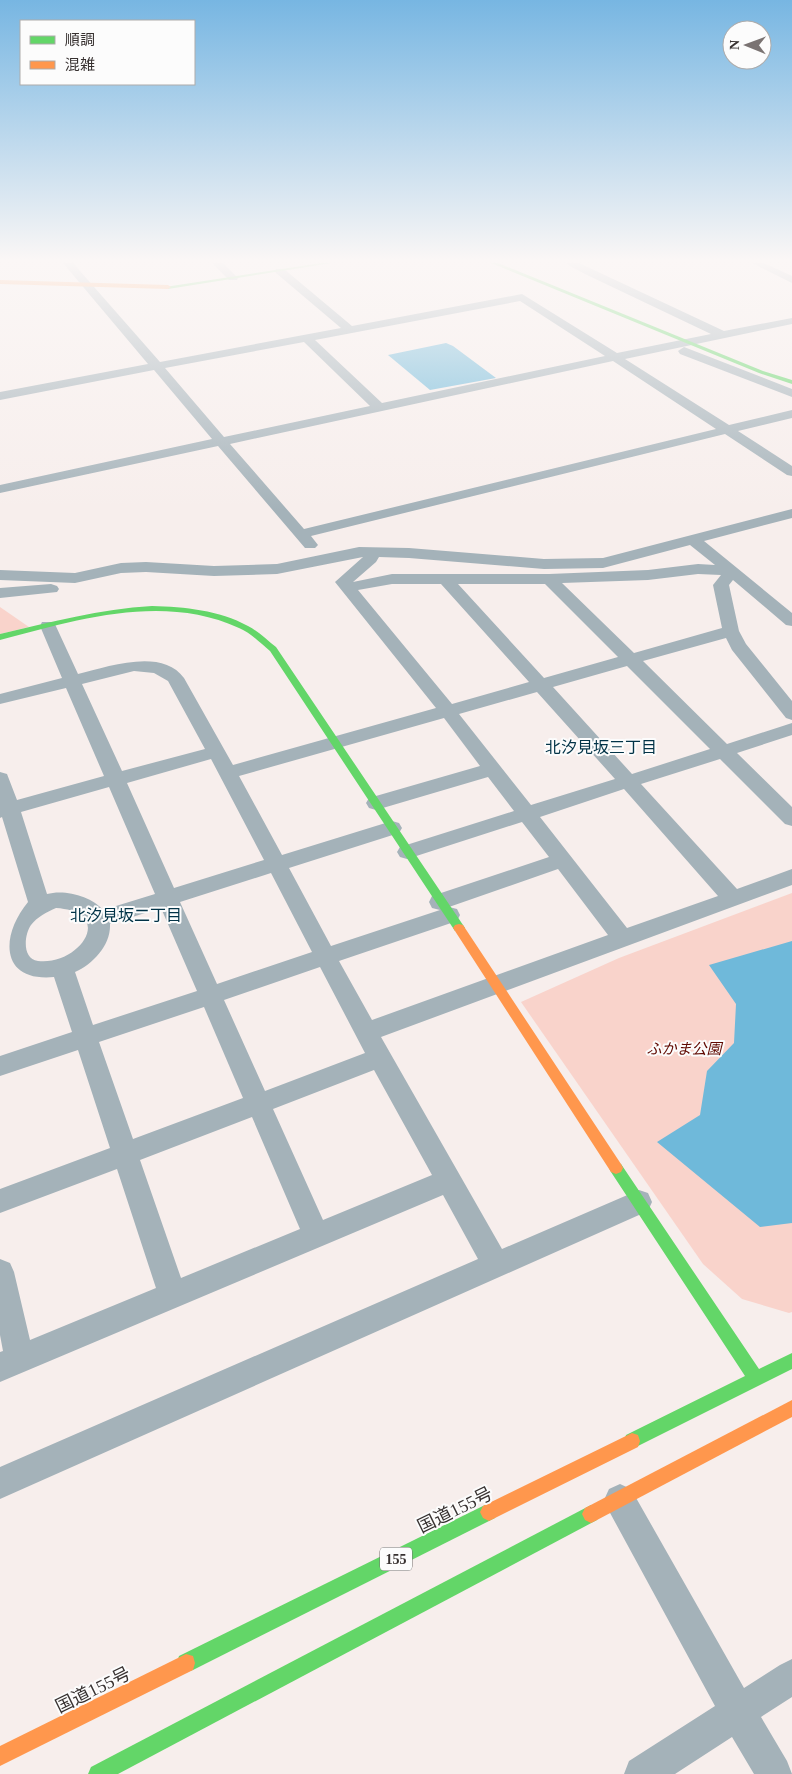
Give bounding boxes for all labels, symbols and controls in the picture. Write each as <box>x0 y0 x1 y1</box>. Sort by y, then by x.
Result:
legend <box>20 20 195 85</box>
north arrow <box>722 20 772 70</box>
text: 順調 <box>65 32 95 48</box>
text: N <box>727 40 742 50</box>
text: 混雑 <box>65 57 95 73</box>
district label: 北汐見坂三丁目 <box>545 739 657 756</box>
district label: 北汐見坂二丁目 <box>70 907 182 924</box>
park label: ふかま公園 <box>646 1041 723 1057</box>
street label: 国道155号 <box>414 1483 496 1537</box>
road number: 155 <box>380 1548 412 1570</box>
street label: 国道155号 <box>52 1663 134 1717</box>

